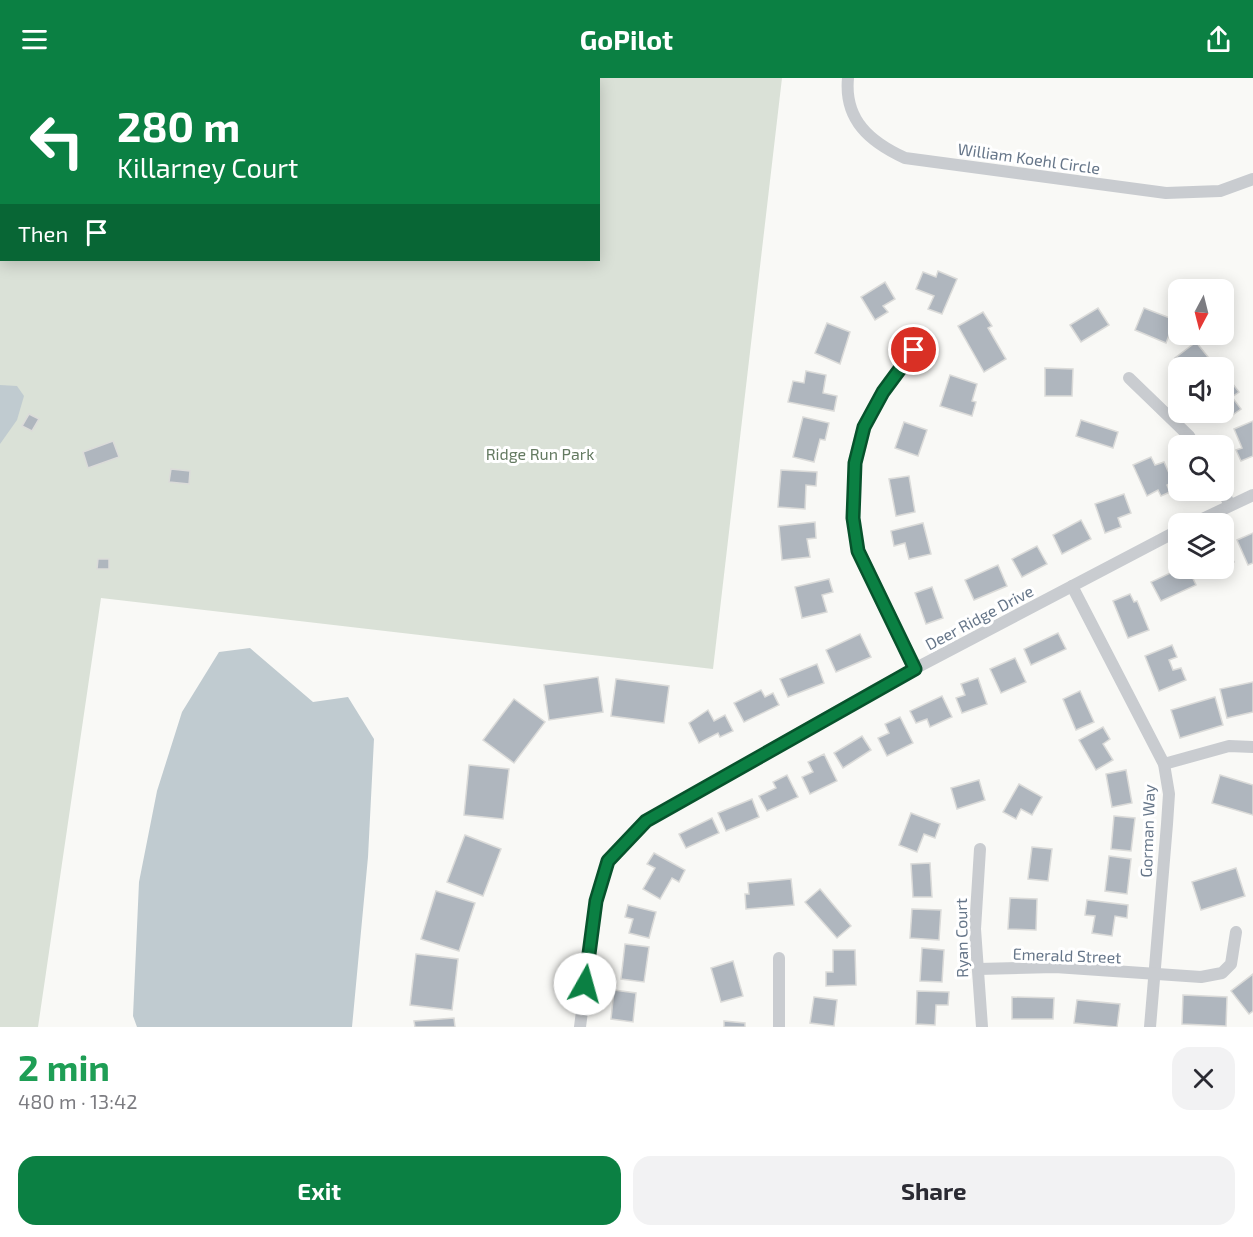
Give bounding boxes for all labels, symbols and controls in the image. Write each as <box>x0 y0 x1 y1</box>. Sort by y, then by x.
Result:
icon: menu <box>18 23 51 56</box>
text: GoPilot <box>580 23 673 55</box>
icon: share <box>1202 23 1235 56</box>
text: 280 m <box>117 100 240 150</box>
icon: left <box>18 102 96 180</box>
street label: William Koehl Circle <box>957 139 1101 177</box>
text: Killarney Court <box>117 151 298 183</box>
icon: arrive <box>80 216 113 249</box>
text: Then <box>18 220 68 246</box>
north arrow <box>1168 279 1234 345</box>
map controls <box>1168 279 1234 579</box>
pin <box>888 324 939 375</box>
icon: arrive <box>897 333 930 366</box>
button: sound <box>1168 357 1234 423</box>
button: search <box>1168 435 1234 501</box>
park label: Ridge Run Park <box>486 444 594 463</box>
button: layers <box>1168 513 1234 579</box>
street label: Deer Ridge Drive <box>922 581 1036 653</box>
street label: Gorman Way <box>1136 784 1158 878</box>
street label: Ryan Court <box>951 898 971 978</box>
street label: Emerald Street <box>1012 944 1122 966</box>
position arrow <box>553 952 617 1016</box>
text: 2 min <box>18 1045 110 1088</box>
button: close <box>1172 1047 1235 1110</box>
text: 480 m · 13:42 <box>18 1089 137 1113</box>
button: Exit <box>18 1156 621 1225</box>
button: Share <box>633 1156 1235 1225</box>

